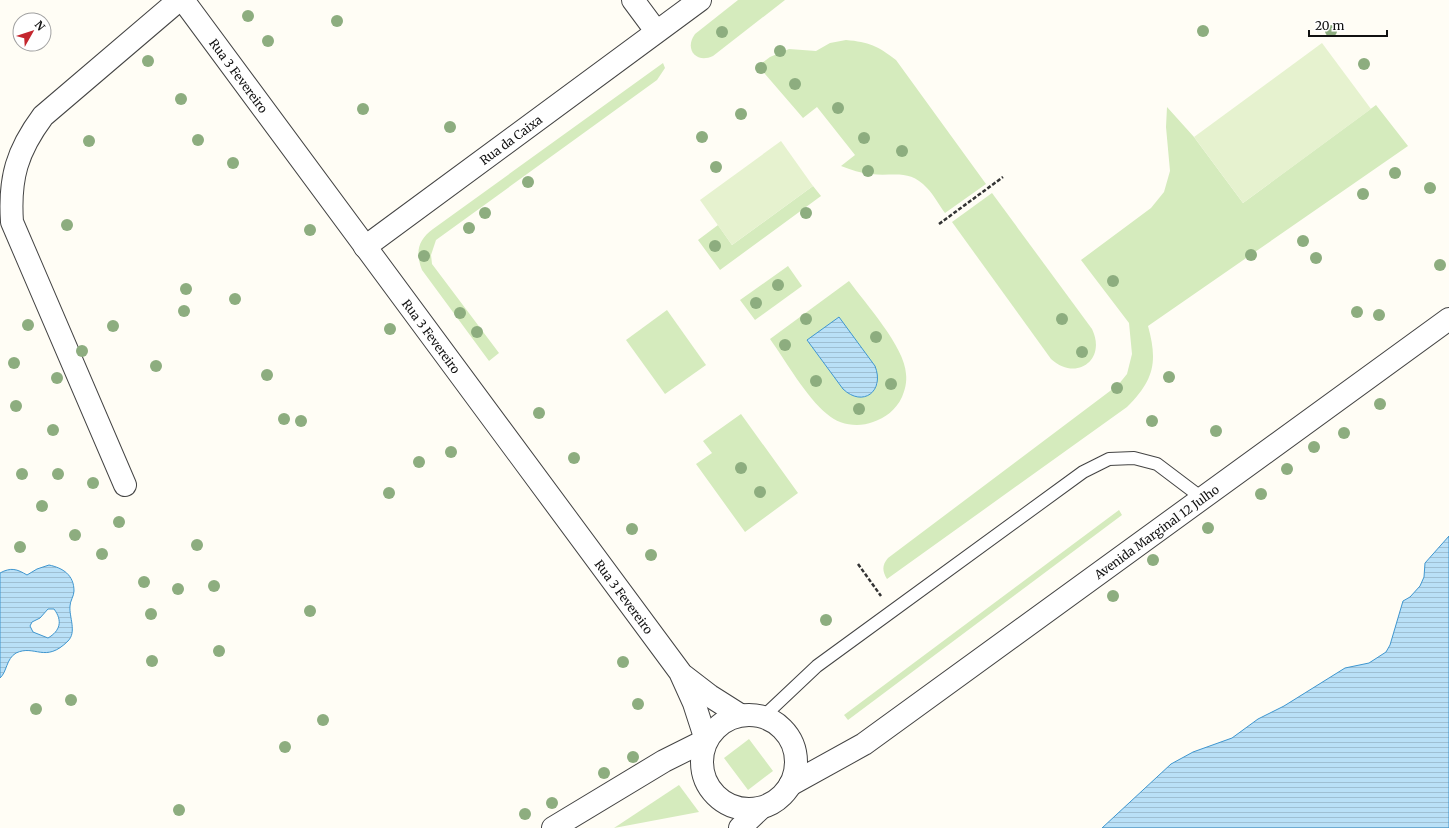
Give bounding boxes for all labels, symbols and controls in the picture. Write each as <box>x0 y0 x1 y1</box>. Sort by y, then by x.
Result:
north arrow <box>12 12 52 52</box>
scale bar <box>1309 12 1387 38</box>
text: N <box>32 18 48 34</box>
text: 20 m <box>1315 18 1344 33</box>
street label: Rua 3 Fevereiro <box>207 36 271 116</box>
street label: Rua da Caixa <box>477 111 545 167</box>
street label: Rua 3 Fevereiro <box>399 296 464 376</box>
street label: Avenida Marginal 12 Julho <box>1090 481 1222 582</box>
street label: Rua 3 Fevereiro <box>592 557 657 637</box>

